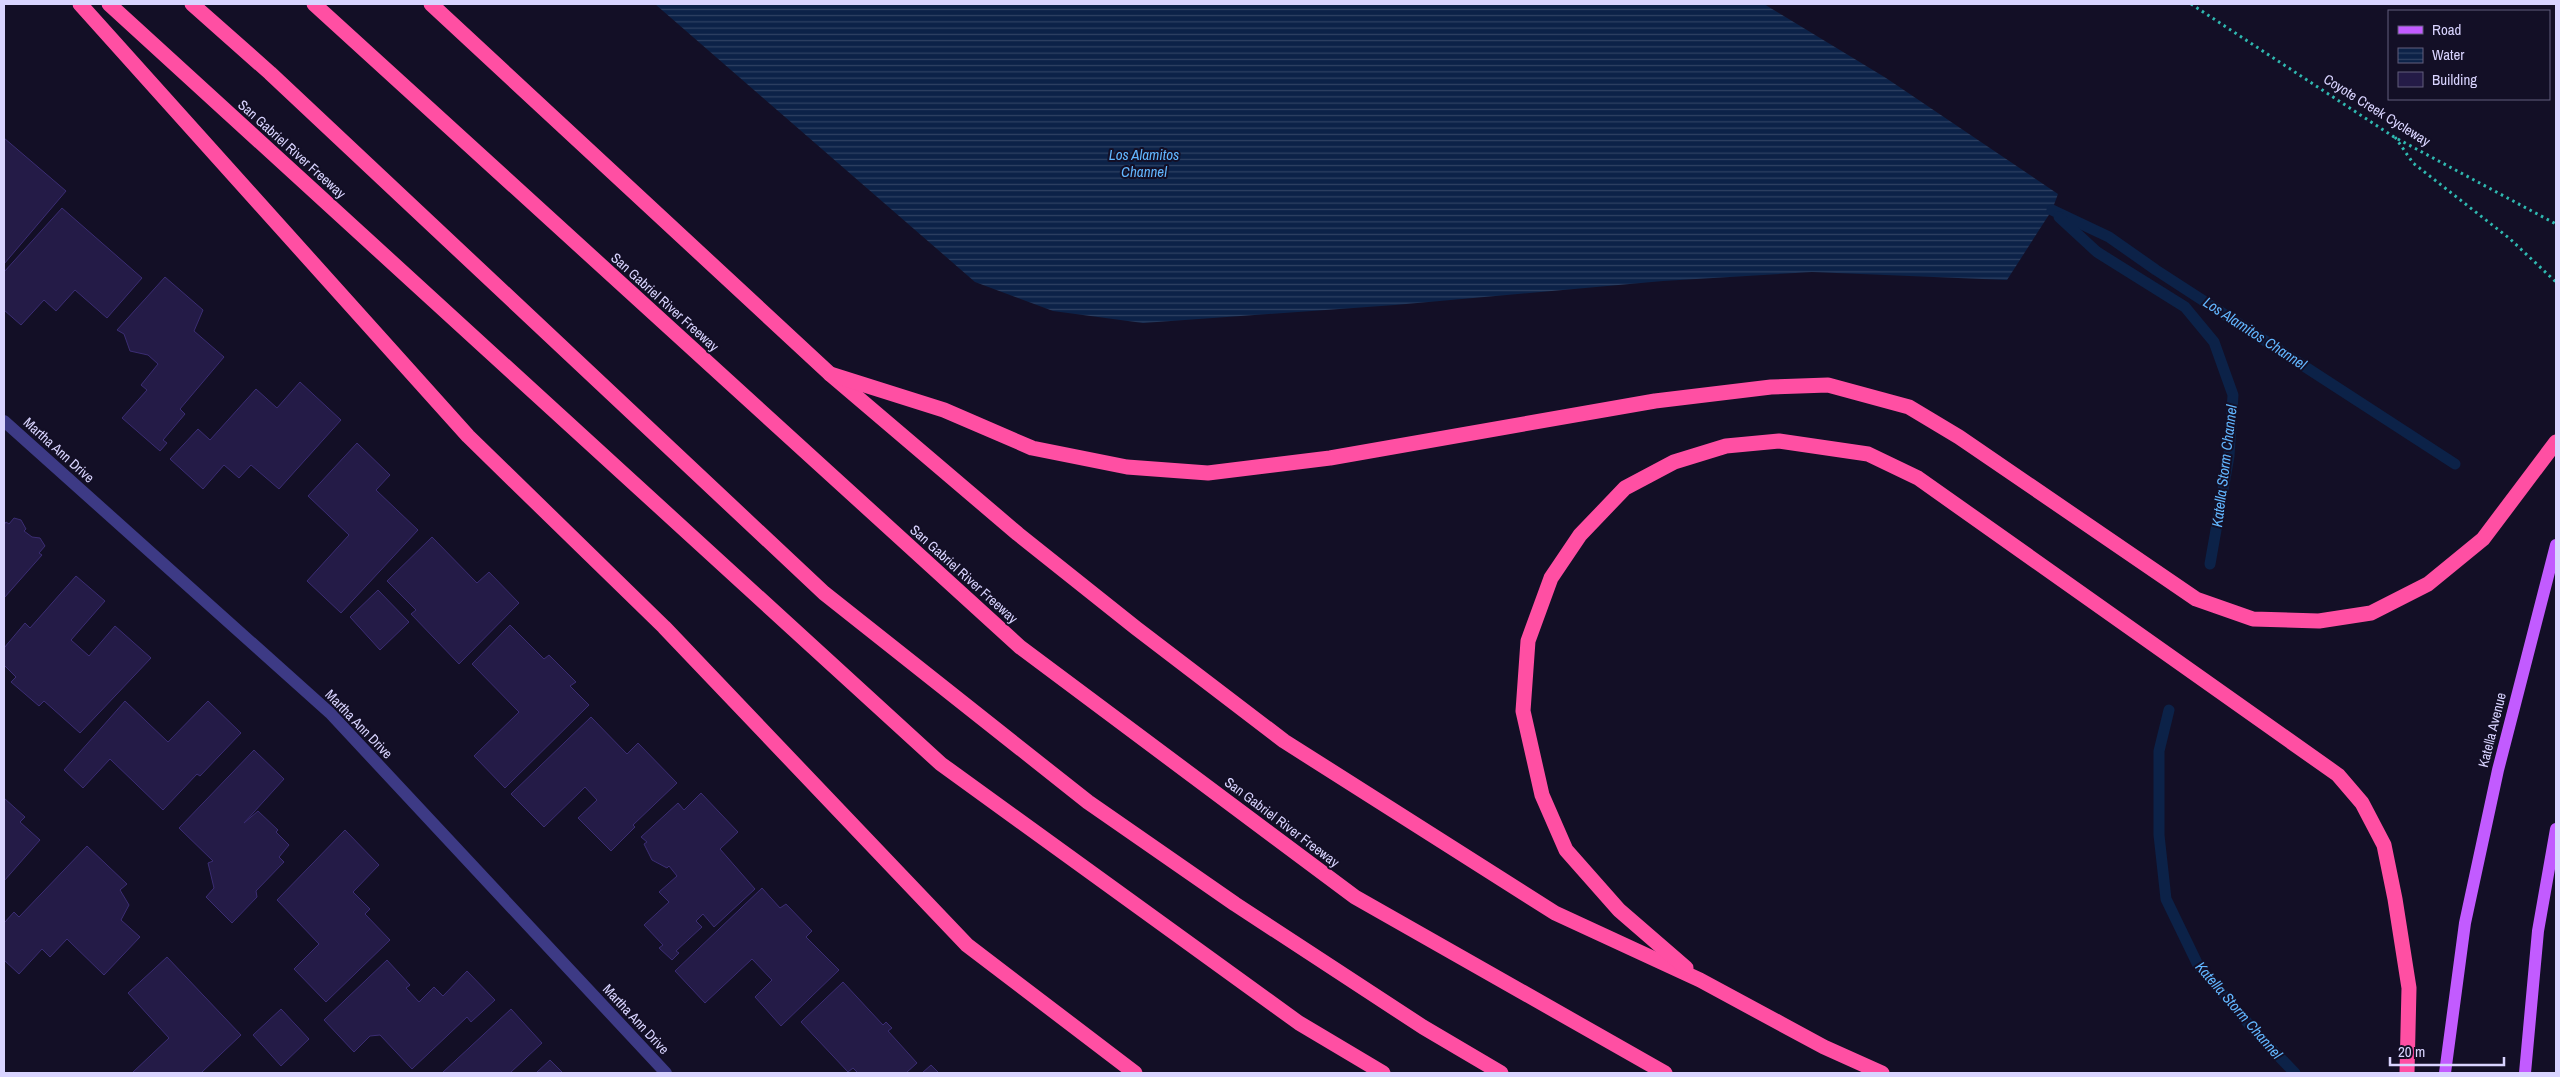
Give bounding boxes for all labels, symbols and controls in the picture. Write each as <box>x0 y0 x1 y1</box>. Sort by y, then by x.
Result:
legend <box>2388 10 2550 100</box>
text: Road <box>2432 19 2461 40</box>
text: Water <box>2432 44 2464 65</box>
text: Building <box>2432 69 2477 90</box>
street label: Coyote Creek Cycleway <box>2320 70 2434 150</box>
street label: San Gabriel River Freeway <box>234 96 350 202</box>
water label: Los Alamitos Channel <box>1109 144 1179 182</box>
street label: San Gabriel River Freeway <box>607 249 723 355</box>
water label: Los Alamitos Channel <box>2199 292 2311 374</box>
water label: Katella Storm Channel <box>2206 403 2242 528</box>
street label: Martha Ann Drive <box>20 413 98 487</box>
street label: San Gabriel River Freeway <box>906 521 1022 627</box>
street label: Martha Ann Drive <box>321 686 397 762</box>
street label: Katella Avenue <box>2474 691 2510 769</box>
street label: San Gabriel River Freeway <box>1221 773 1343 871</box>
water label: Katella Storm Channel <box>2191 957 2287 1064</box>
street label: Martha Ann Drive <box>599 980 673 1058</box>
scale bar <box>2390 1034 2504 1066</box>
text: 20 m <box>2398 1041 2425 1062</box>

